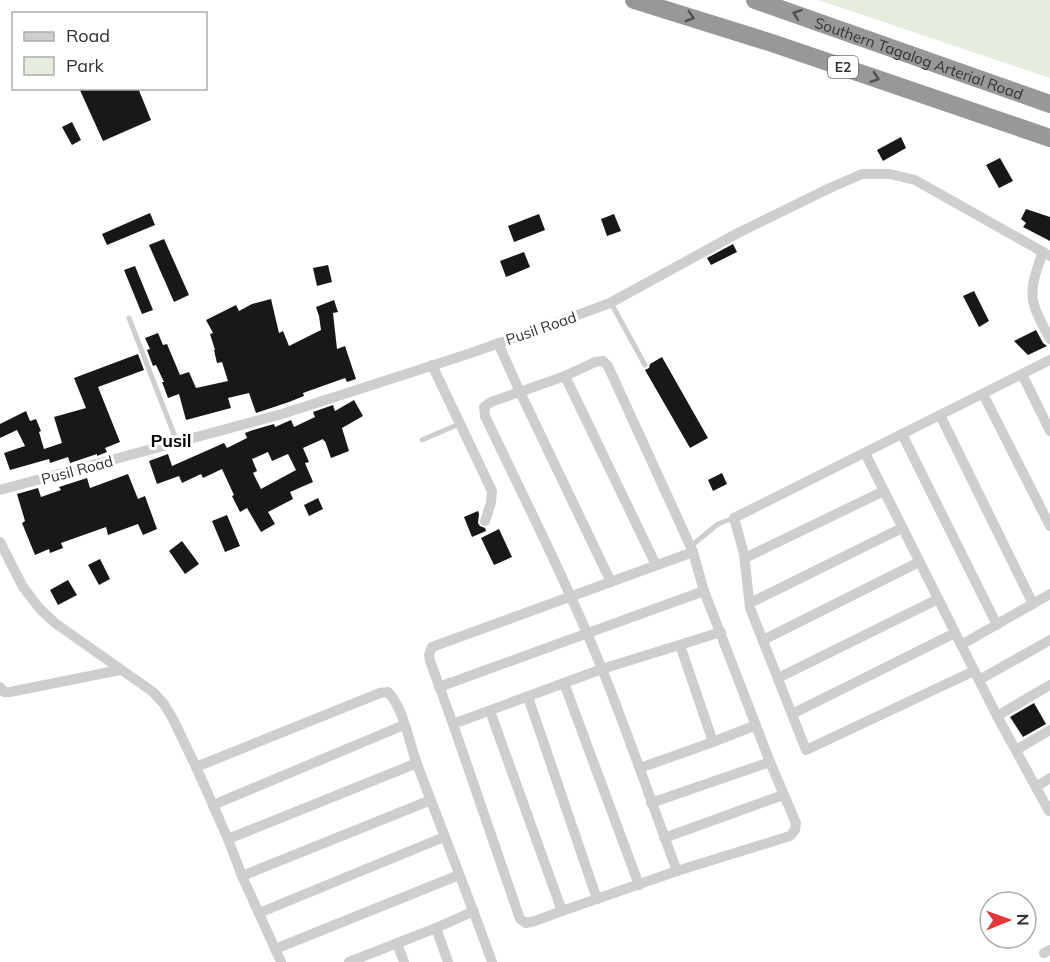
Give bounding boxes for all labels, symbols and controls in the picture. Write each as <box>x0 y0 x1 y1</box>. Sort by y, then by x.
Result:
one-way arrow <box>792 9 803 21</box>
one-way arrow <box>684 10 695 22</box>
legend <box>12 12 207 90</box>
street label: Southern Tagalog Arterial Road <box>812 12 1026 103</box>
text: Road <box>66 24 110 47</box>
text: Park <box>66 54 105 77</box>
road number: E2 <box>828 56 858 78</box>
one-way arrow <box>869 71 880 84</box>
street label: Pusil Road <box>503 307 579 349</box>
district label: Pusil <box>151 429 192 452</box>
street label: Pusil Road <box>39 451 115 489</box>
north arrow <box>978 890 1038 950</box>
text: N <box>1013 914 1033 926</box>

